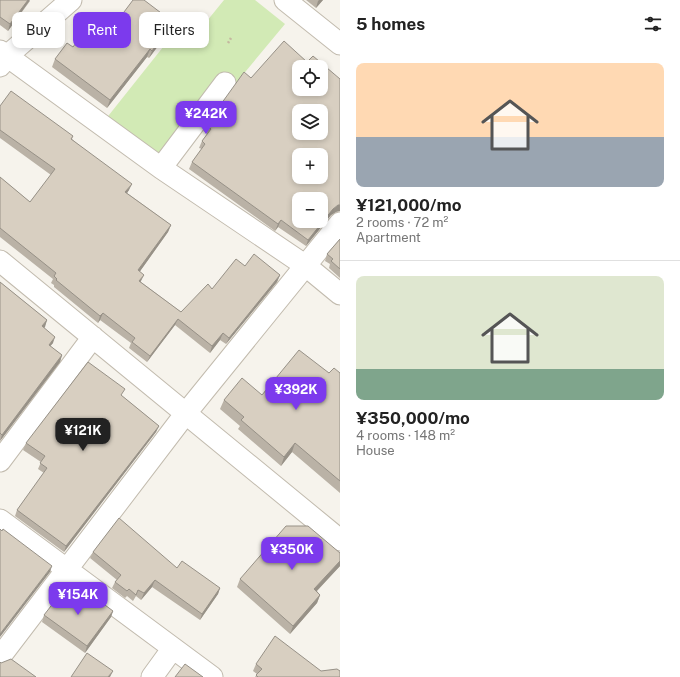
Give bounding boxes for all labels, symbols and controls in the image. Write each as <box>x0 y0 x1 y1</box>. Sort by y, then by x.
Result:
chip: Buy <box>12 12 65 48</box>
chip: Rent <box>73 12 131 48</box>
chip: Filters <box>139 12 209 48</box>
icon: filters <box>642 13 664 35</box>
text: 5 homes <box>356 14 425 34</box>
map controls <box>292 60 328 228</box>
button: locate <box>292 60 328 96</box>
icon: home <box>474 89 546 161</box>
pin: ¥242K <box>178 101 234 135</box>
button: layers <box>292 104 328 140</box>
text: ¥242K <box>185 106 227 121</box>
button: + <box>292 148 328 184</box>
button: − <box>292 192 328 228</box>
text: ¥121,000/mo <box>356 195 462 215</box>
text: 2 rooms · 72 m² <box>356 215 448 230</box>
text: Apartment <box>356 230 421 245</box>
icon: home <box>474 302 546 374</box>
pin: ¥392K <box>268 377 324 411</box>
text: ¥392K <box>274 382 318 397</box>
text: ¥350,000/mo <box>356 408 470 428</box>
pin: ¥121K <box>55 418 111 452</box>
text: ¥121K <box>64 423 102 438</box>
text: 4 rooms · 148 m² <box>356 428 455 443</box>
text: House <box>356 443 395 458</box>
pin: ¥350K <box>264 537 320 571</box>
text: ¥350K <box>270 542 314 557</box>
pin: ¥154K <box>50 582 106 616</box>
text: ¥154K <box>58 587 98 602</box>

